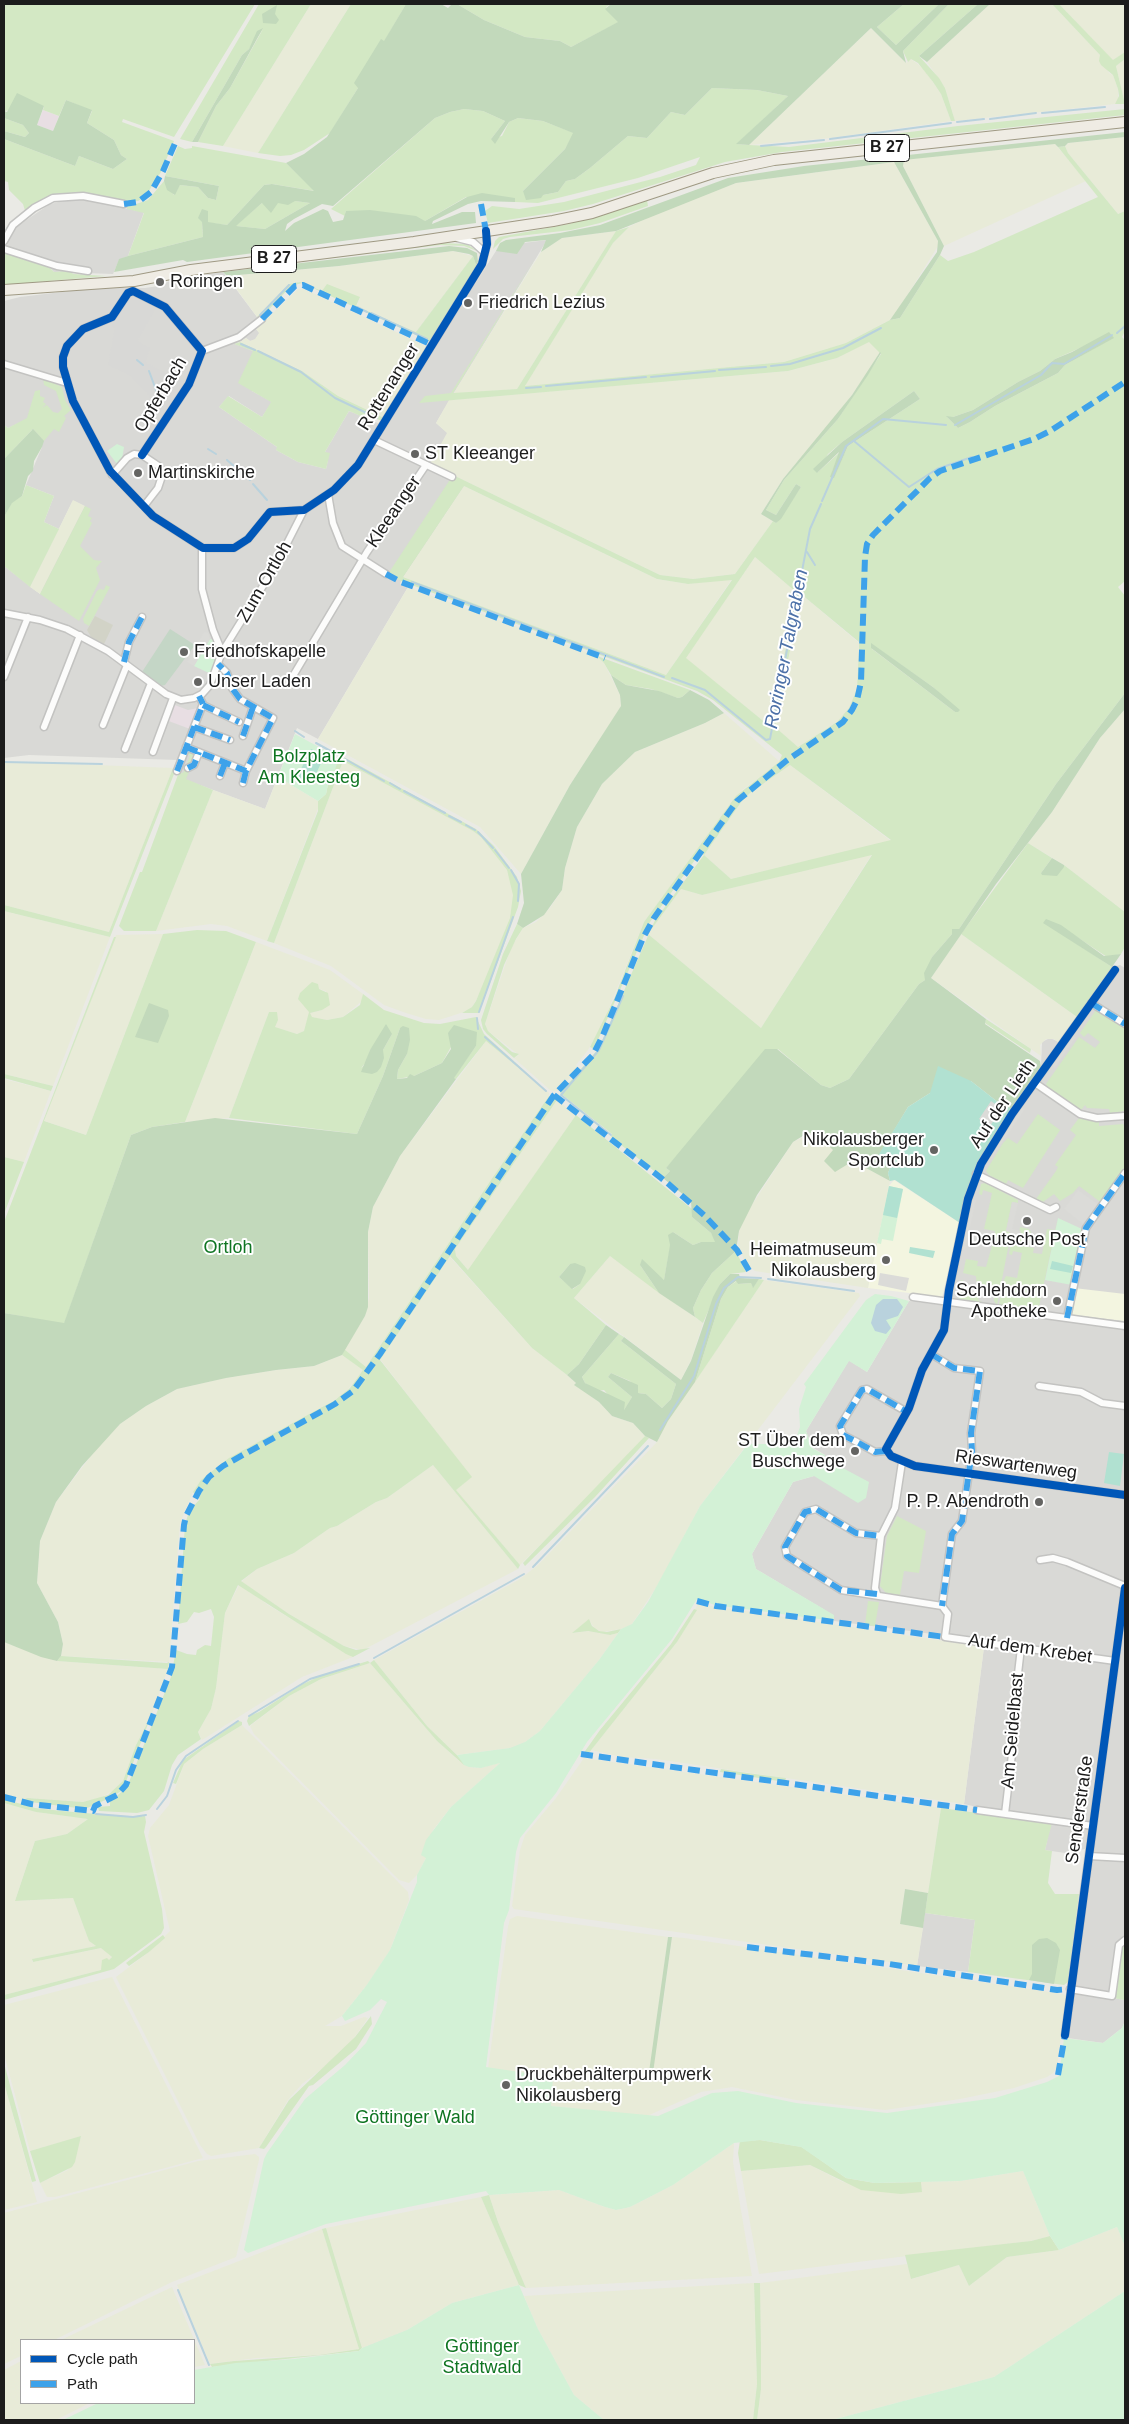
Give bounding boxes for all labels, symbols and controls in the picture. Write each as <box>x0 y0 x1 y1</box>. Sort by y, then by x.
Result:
road number: B 27 <box>864 134 910 162</box>
road number: B 27 <box>252 245 296 272</box>
place label: Roringen <box>170 271 243 293</box>
marker: Roringen <box>154 276 166 288</box>
place label: Friedrich Lezius <box>478 292 605 314</box>
marker: Friedrich Lezius <box>462 297 474 309</box>
street label: Rottenanger <box>354 339 424 435</box>
street label: Opferbach <box>130 353 192 437</box>
place label: ST Kleeanger <box>425 443 535 465</box>
marker: ST Kleeanger <box>409 448 421 460</box>
place label: Martinskirche <box>148 462 255 484</box>
marker: Martinskirche <box>132 467 144 479</box>
street label: Kleeanger <box>362 472 426 552</box>
street label: Zum Ortloh <box>233 538 297 626</box>
water label: Roringer Talgraben <box>760 567 814 731</box>
place label: Friedhofskapelle <box>194 641 326 663</box>
marker: Friedhofskapelle <box>178 646 190 658</box>
place label: Unser Laden <box>208 671 311 693</box>
marker: Unser Laden <box>192 676 204 688</box>
park label: Bolzplatz Am Kleesteg <box>258 746 360 789</box>
street label: Auf der Lieth <box>966 1056 1040 1152</box>
place label: Nikolausberger Sportclub <box>803 1129 924 1172</box>
marker: Nikolausberger Sportclub <box>928 1144 940 1156</box>
marker: Deutsche Post <box>1021 1215 1033 1227</box>
place label: Deutsche Post <box>968 1229 1086 1251</box>
park label: Ortloh <box>203 1237 253 1259</box>
place label: Heimatmuseum Nikolausberg <box>750 1239 876 1282</box>
marker: Heimatmuseum Nikolausberg <box>880 1254 892 1266</box>
place label: Schlehdorn Apotheke <box>956 1280 1047 1322</box>
marker: Schlehdorn Apotheke <box>1051 1295 1063 1307</box>
place label: ST Über dem Buschwege <box>738 1430 845 1472</box>
marker: ST Über dem Buschwege <box>849 1445 861 1457</box>
street label: Rieswartenweg <box>954 1446 1078 1484</box>
place label: P. P. Abendroth <box>907 1491 1029 1513</box>
marker: P. P. Abendroth <box>1033 1496 1045 1508</box>
street label: Auf dem Krebet <box>967 1630 1093 1668</box>
street label: Am Seidelbast <box>997 1672 1029 1790</box>
street label: Senderstraße <box>1062 1755 1098 1865</box>
place label: Druckbehälterpumpwerk Nikolausberg <box>516 2064 711 2106</box>
marker: Druckbehälterpumpwerk Nikolausberg <box>500 2079 512 2091</box>
park label: Göttinger Wald <box>355 2107 475 2129</box>
park label: Göttinger Stadtwald <box>442 2336 522 2378</box>
legend <box>20 2339 195 2404</box>
text: Cycle path <box>67 2350 138 2367</box>
text: Path <box>67 2375 98 2392</box>

